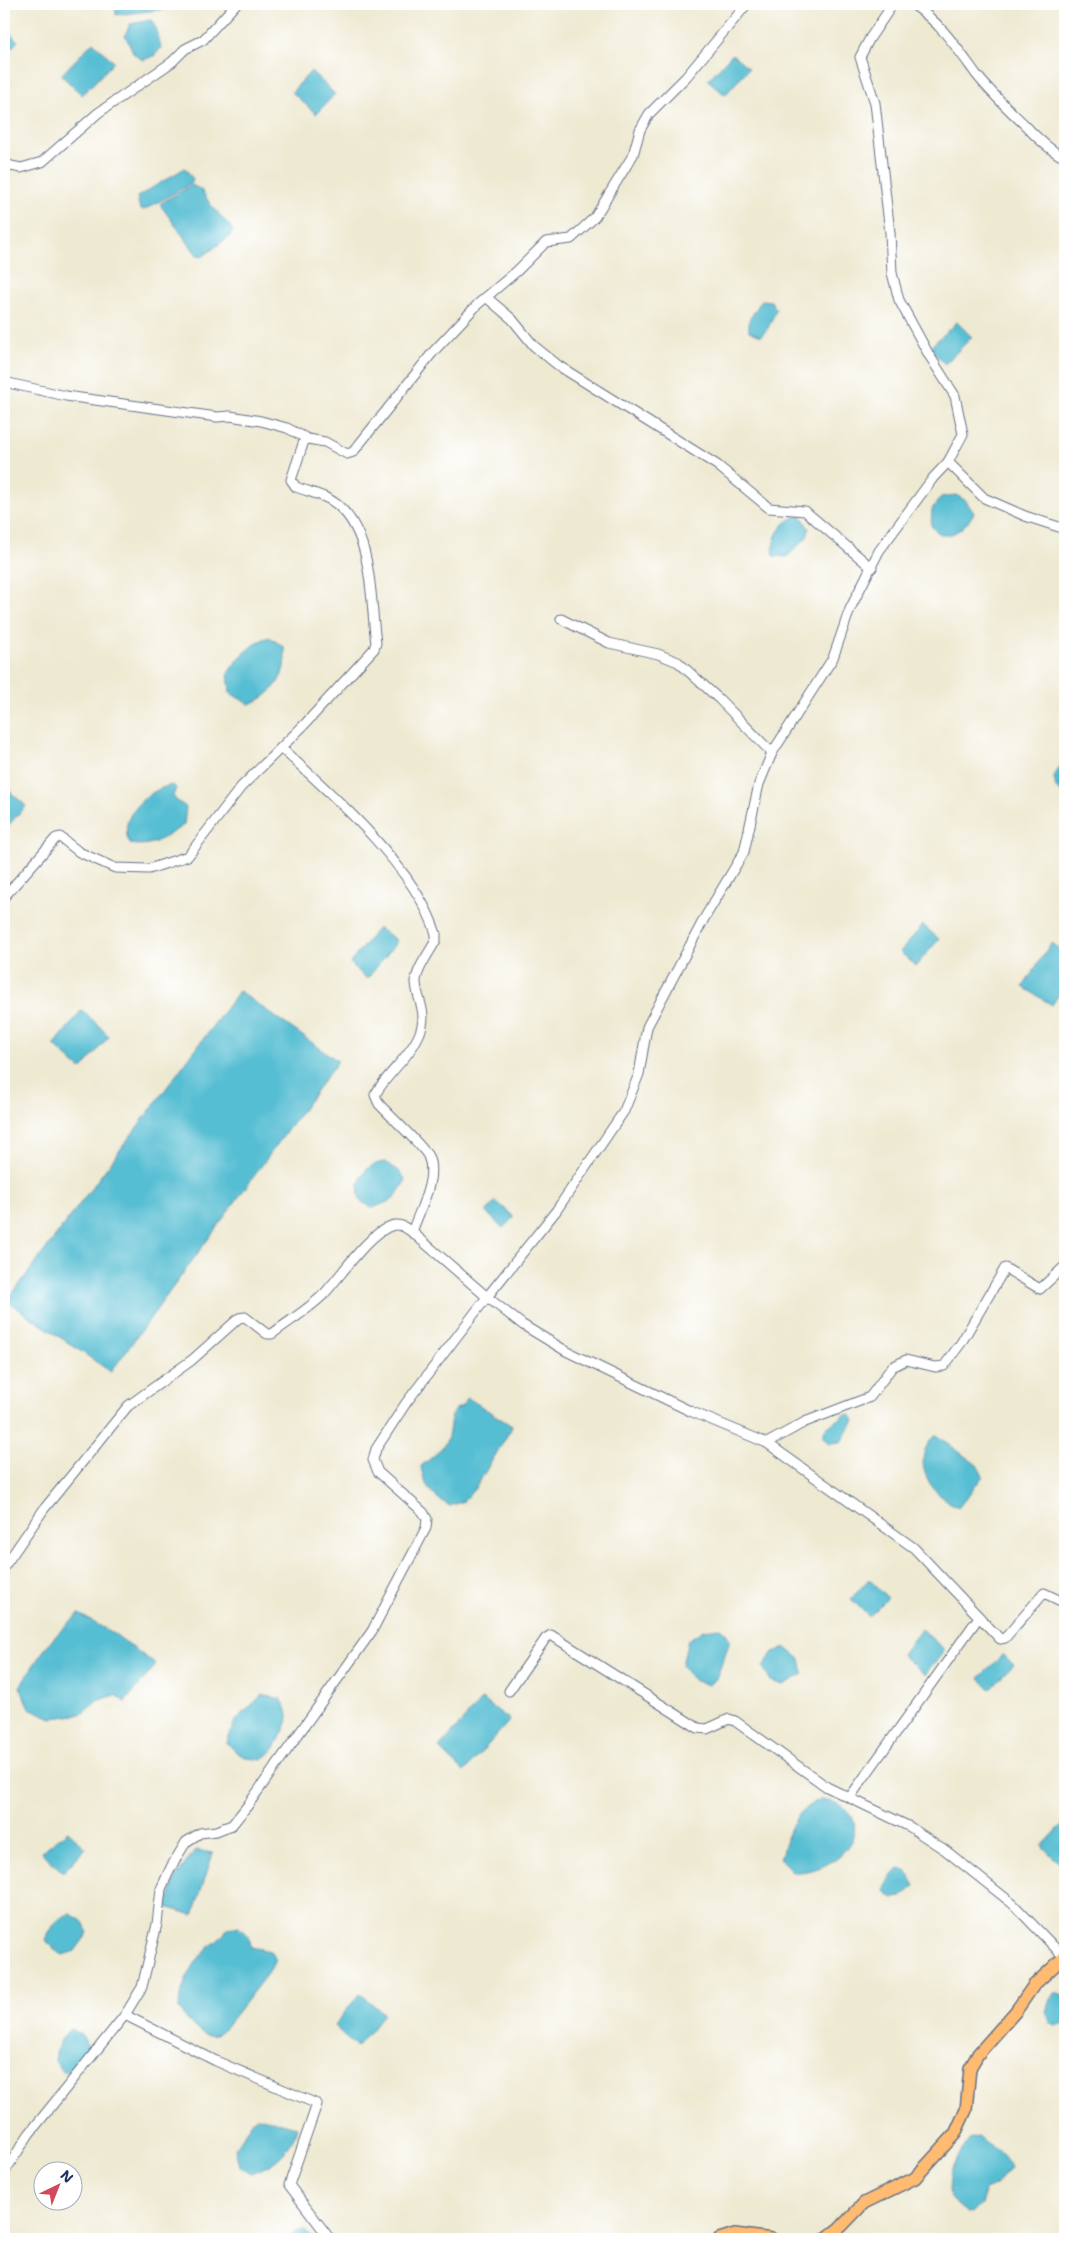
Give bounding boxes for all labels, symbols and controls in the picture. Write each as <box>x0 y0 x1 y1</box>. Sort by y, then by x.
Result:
north arrow <box>32 2160 82 2210</box>
text: N <box>57 2166 77 2187</box>

